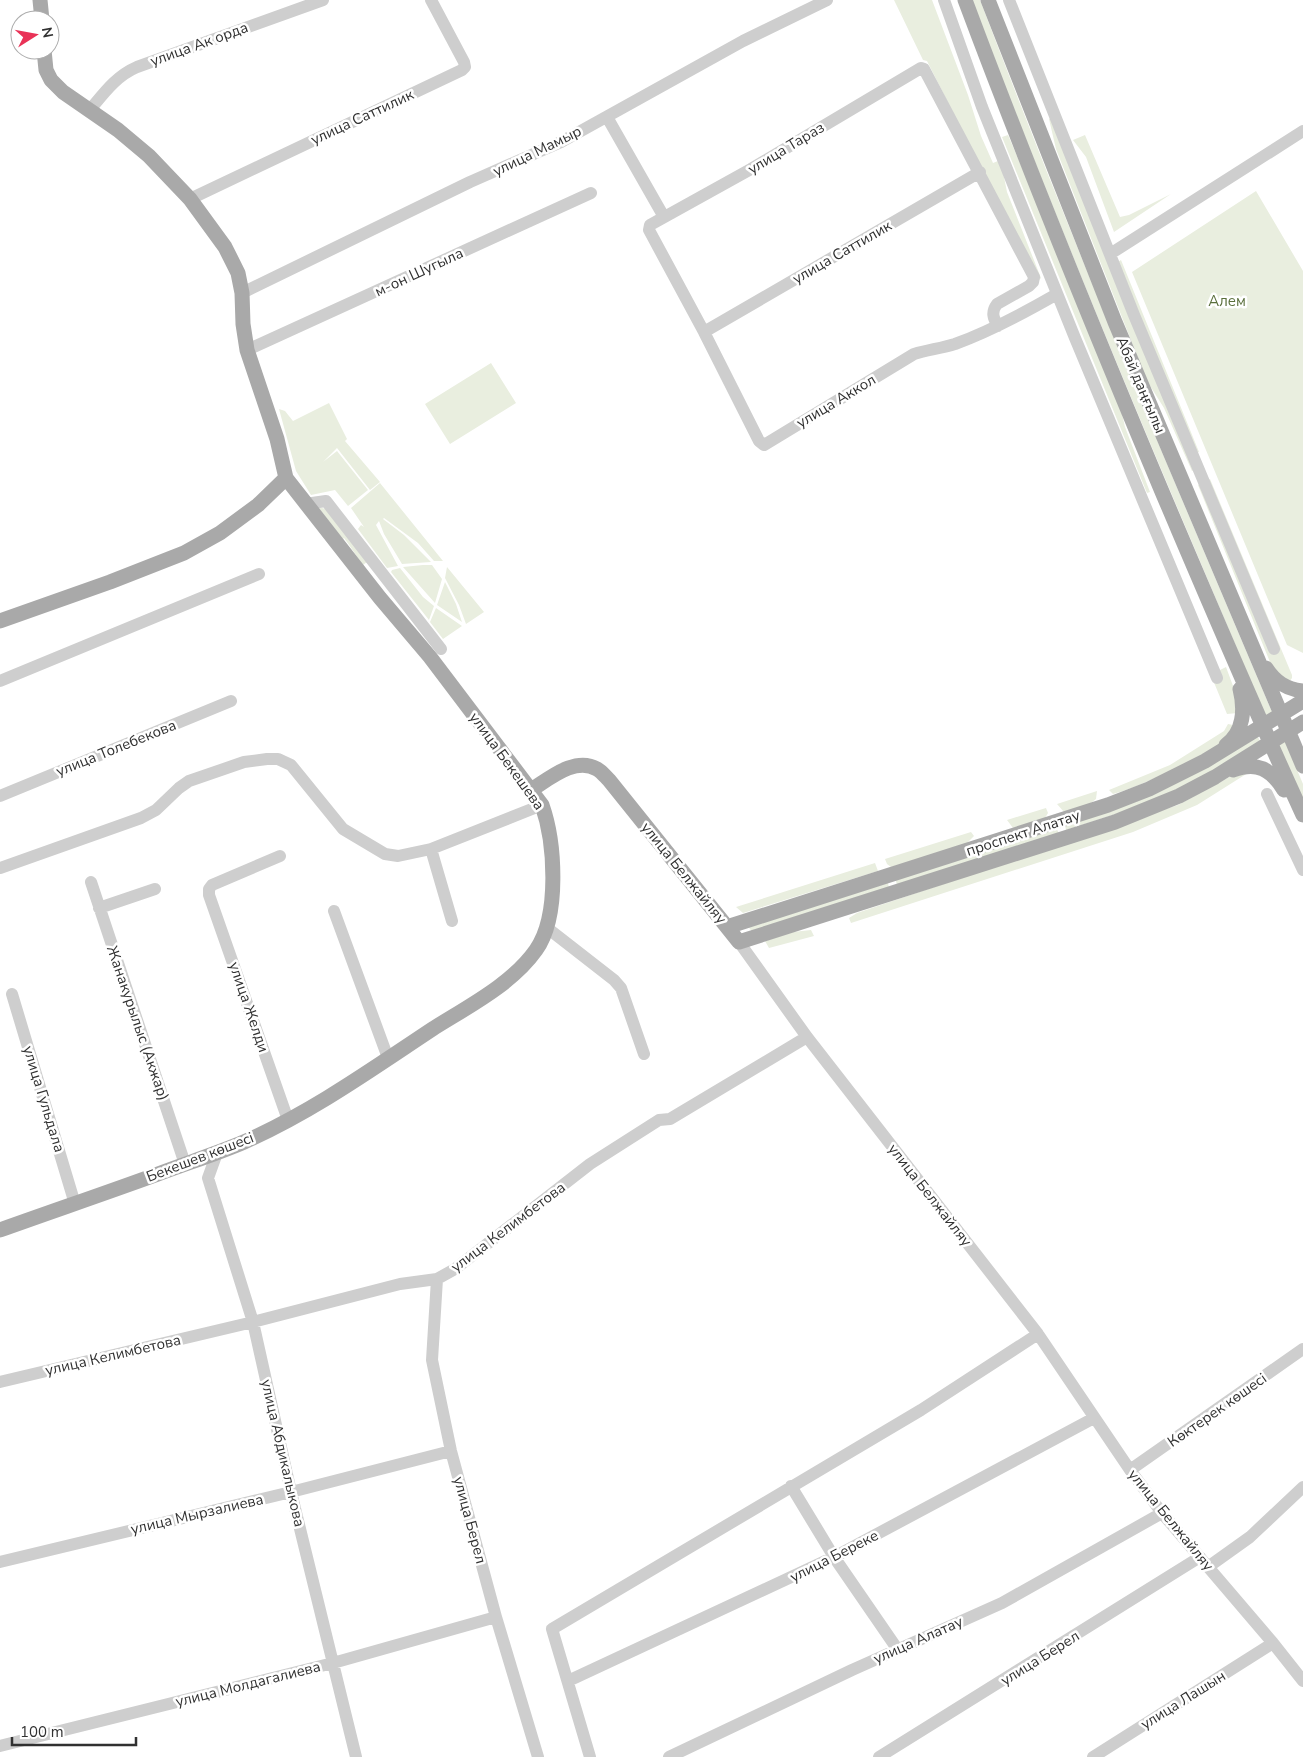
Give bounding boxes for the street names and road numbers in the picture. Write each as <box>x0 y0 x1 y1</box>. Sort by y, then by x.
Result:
street label: улица Ак орда <box>147 17 251 71</box>
street label: улица Саттилик <box>307 84 417 150</box>
street label: улица Тараз <box>744 117 828 179</box>
street label: улица Мамыр <box>489 121 585 181</box>
street label: улица Саттилик <box>789 215 895 288</box>
street label: м-он Шугыла <box>372 243 466 301</box>
street label: Абай даңғылы <box>1112 334 1170 436</box>
street label: улица Аккол <box>793 369 879 433</box>
street label: улица Бекешева <box>465 708 549 814</box>
street label: улица Толебекова <box>53 715 179 781</box>
street label: проспект Алатау <box>963 805 1083 861</box>
street label: улица Белжайляу <box>637 818 731 928</box>
street label: Жанакурылыс (Акжар) <box>102 943 174 1103</box>
street label: улица Желди <box>224 959 274 1055</box>
street label: улица Гульдала <box>18 1043 70 1155</box>
street label: Бекешев көшесі <box>143 1127 257 1187</box>
street label: улица Белжайляу <box>883 1139 977 1251</box>
street label: улица Келимбетова <box>447 1177 569 1277</box>
street label: улица Келимбетова <box>43 1330 183 1380</box>
street label: Көктерек көшесі <box>1163 1368 1271 1452</box>
street label: улица Абдикалыкова <box>256 1377 310 1529</box>
street label: улица Белжайляу <box>1124 1465 1218 1575</box>
street label: улица Берел <box>449 1474 491 1566</box>
street label: улица Мырзалиева <box>129 1489 265 1539</box>
street label: улица Береке <box>786 1525 882 1587</box>
street label: улица Алатау <box>870 1611 966 1669</box>
street label: улица Берел <box>997 1626 1083 1690</box>
street label: улица Молдагалиева <box>173 1656 323 1712</box>
street label: улица Лашын <box>1137 1666 1229 1734</box>

